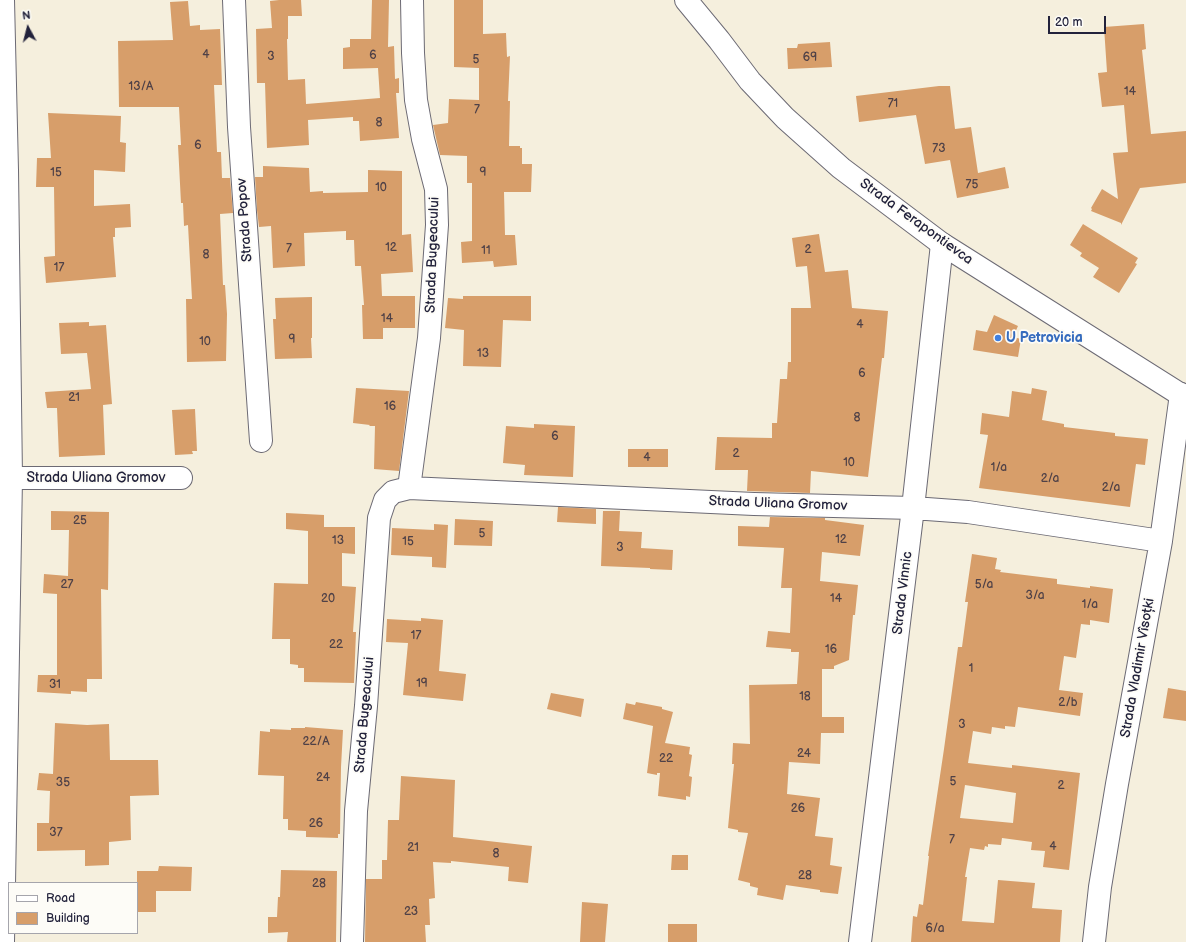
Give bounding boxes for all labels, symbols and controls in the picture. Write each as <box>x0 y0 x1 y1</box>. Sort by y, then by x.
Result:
north arrow <box>8 8 48 48</box>
scale bar <box>1050 8 1108 34</box>
text: N <box>22 9 31 23</box>
text: 20 m <box>1055 15 1082 30</box>
house number: 4 <box>202 48 210 62</box>
house number: 6 <box>369 49 377 63</box>
house number: 3 <box>267 50 275 64</box>
house number: 69 <box>803 51 817 65</box>
house number: 5 <box>473 53 479 67</box>
house number: 13/A <box>129 80 153 94</box>
house number: 14 <box>1124 85 1136 99</box>
house number: 71 <box>888 97 898 111</box>
house number: 7 <box>474 103 480 117</box>
house number: 8 <box>376 116 382 130</box>
house number: 6 <box>194 139 202 153</box>
house number: 73 <box>932 142 946 156</box>
house number: 15 <box>50 166 62 180</box>
house number: 9 <box>480 166 486 180</box>
street label: Strada Ferapontievca <box>856 175 976 269</box>
street label: Strada Popov <box>234 177 256 263</box>
house number: 75 <box>966 178 978 192</box>
house number: 10 <box>375 181 387 195</box>
street label: Strada Bugeacului <box>423 197 443 313</box>
house number: 12 <box>385 241 397 255</box>
house number: 7 <box>286 242 292 256</box>
house number: 2 <box>804 243 812 257</box>
house number: 11 <box>481 244 491 258</box>
house number: 8 <box>203 248 209 262</box>
house number: 17 <box>54 261 64 275</box>
house number: 14 <box>381 312 393 326</box>
house number: 4 <box>856 318 864 332</box>
place label: U Petrovicia <box>1006 330 1083 346</box>
house number: 9 <box>289 333 295 347</box>
marker: U Petrovicia <box>993 333 1003 343</box>
house number: 10 <box>199 335 211 349</box>
house number: 13 <box>477 347 489 361</box>
house number: 6 <box>858 367 866 381</box>
house number: 21 <box>68 391 80 405</box>
house number: 16 <box>384 400 396 414</box>
house number: 8 <box>854 411 860 425</box>
house number: 6 <box>551 430 559 444</box>
house number: 2 <box>732 447 740 461</box>
house number: 4 <box>643 451 651 465</box>
house number: 10 <box>843 456 855 470</box>
house number: 1/a <box>991 461 1007 475</box>
street label: Strada Uliana Gromov <box>27 470 165 486</box>
house number: 2/a <box>1041 472 1059 486</box>
house number: 2/a <box>1102 481 1120 495</box>
street label: Strada Uliana Gromov <box>708 493 848 515</box>
house number: 25 <box>73 514 87 528</box>
house number: 5 <box>479 527 485 541</box>
house number: 12 <box>835 533 847 547</box>
house number: 13 <box>332 534 344 548</box>
house number: 15 <box>402 535 414 549</box>
house number: 3 <box>616 541 624 555</box>
street label: Strada Vinnic <box>890 550 916 636</box>
house number: 27 <box>61 578 73 592</box>
house number: 5/a <box>975 578 993 592</box>
house number: 3/a <box>1026 589 1044 603</box>
house number: 20 <box>321 592 335 606</box>
house number: 14 <box>830 592 842 606</box>
street label: Strada Vladimir Vîsoțki <box>1117 597 1159 739</box>
house number: 1/a <box>1082 598 1098 612</box>
house number: 17 <box>411 629 421 643</box>
house number: 22 <box>329 638 343 652</box>
house number: 16 <box>825 643 837 657</box>
street label: Strada Bugeacului <box>352 656 378 774</box>
house number: 1 <box>969 662 973 676</box>
house number: 19 <box>416 677 428 691</box>
house number: 31 <box>49 678 61 692</box>
house number: 18 <box>799 690 811 704</box>
house number: 2/b <box>1058 696 1078 710</box>
house number: 3 <box>958 718 966 732</box>
house number: 22/A <box>303 735 329 749</box>
house number: 24 <box>797 747 811 761</box>
house number: 22 <box>659 752 673 766</box>
house number: 24 <box>316 771 330 785</box>
house number: 5 <box>950 775 956 789</box>
house number: 35 <box>56 776 70 790</box>
house number: 2 <box>1057 779 1065 793</box>
house number: 26 <box>791 802 805 816</box>
house number: 26 <box>309 817 323 831</box>
house number: 37 <box>49 826 63 840</box>
house number: 7 <box>949 833 955 847</box>
house number: 4 <box>1049 840 1057 854</box>
house number: 21 <box>407 841 419 855</box>
house number: 8 <box>493 847 499 861</box>
house number: 28 <box>798 869 812 883</box>
house number: 28 <box>312 877 326 891</box>
legend <box>8 882 138 934</box>
text: Road <box>46 891 75 906</box>
house number: 23 <box>404 905 418 919</box>
text: Building <box>46 911 90 926</box>
house number: 6/a <box>926 922 944 936</box>

